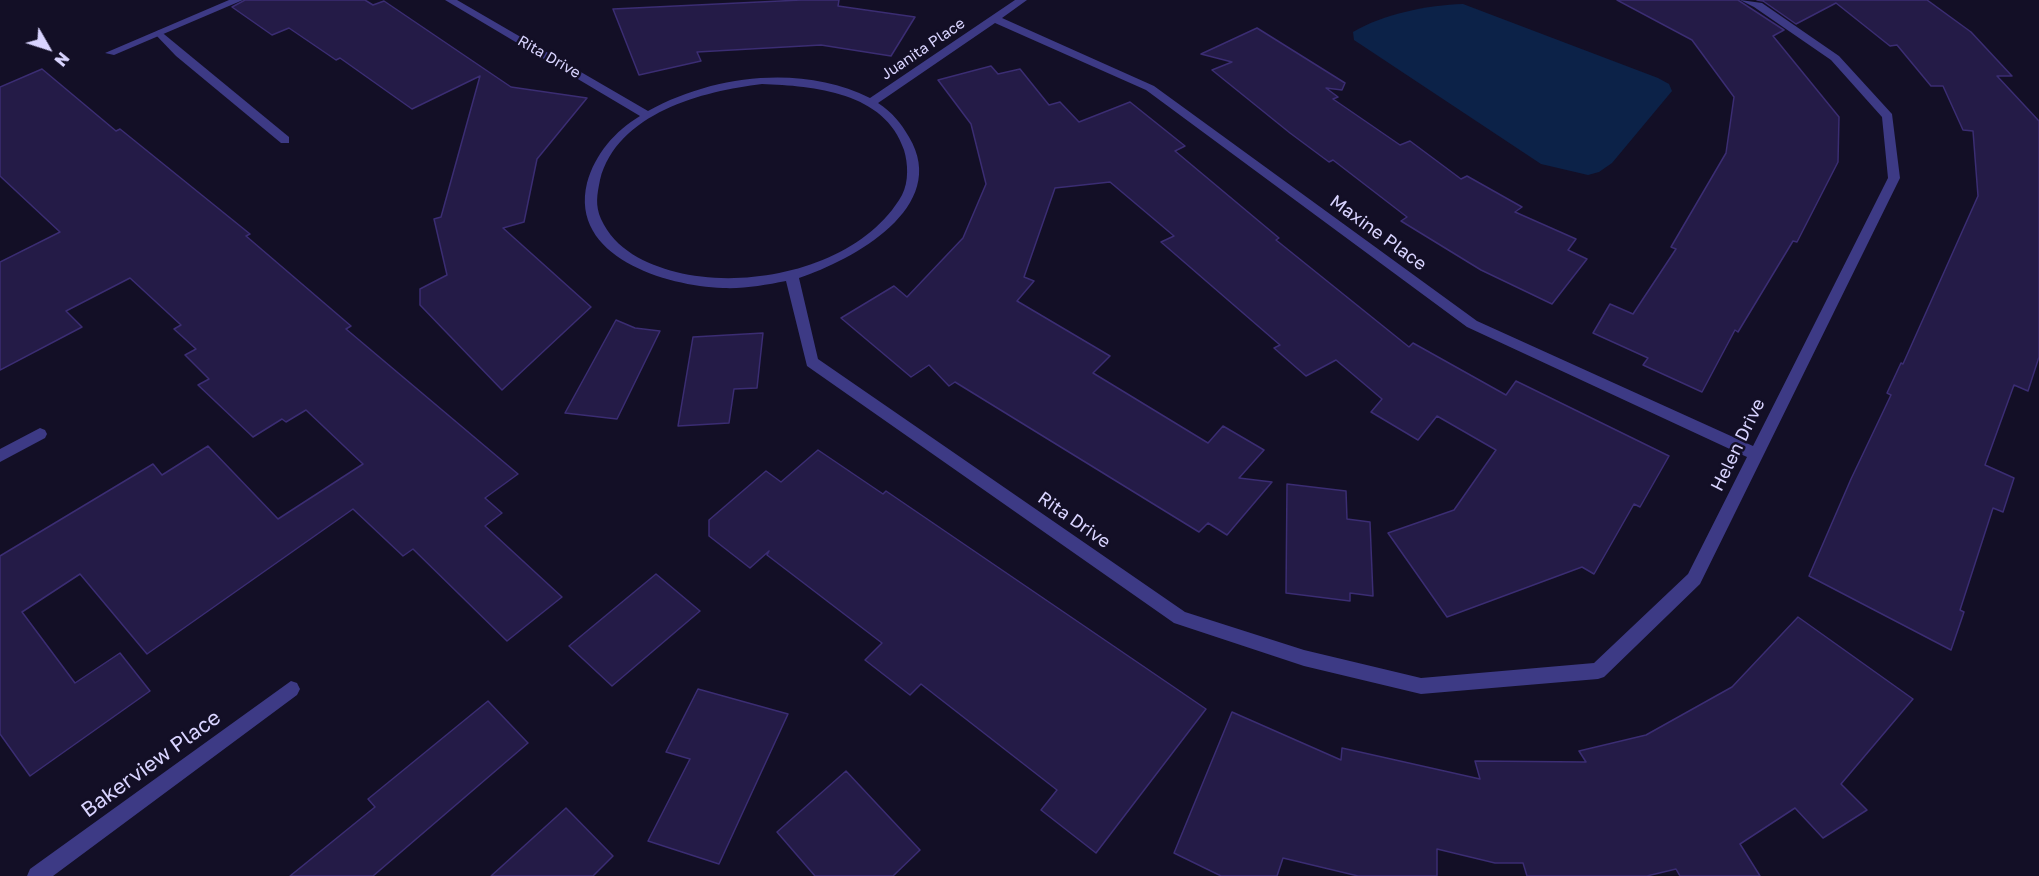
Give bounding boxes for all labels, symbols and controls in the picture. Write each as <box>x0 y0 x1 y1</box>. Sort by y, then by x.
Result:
street label: Juanita Place <box>878 14 968 84</box>
north arrow <box>18 18 78 78</box>
street label: Rita Drive <box>514 32 584 82</box>
text: N <box>50 48 74 70</box>
street label: Maxine Place <box>1325 191 1431 275</box>
street label: Helen Drive <box>1706 395 1770 495</box>
street label: Rita Drive <box>1034 487 1114 553</box>
street label: Bakerview Place <box>76 705 226 823</box>

